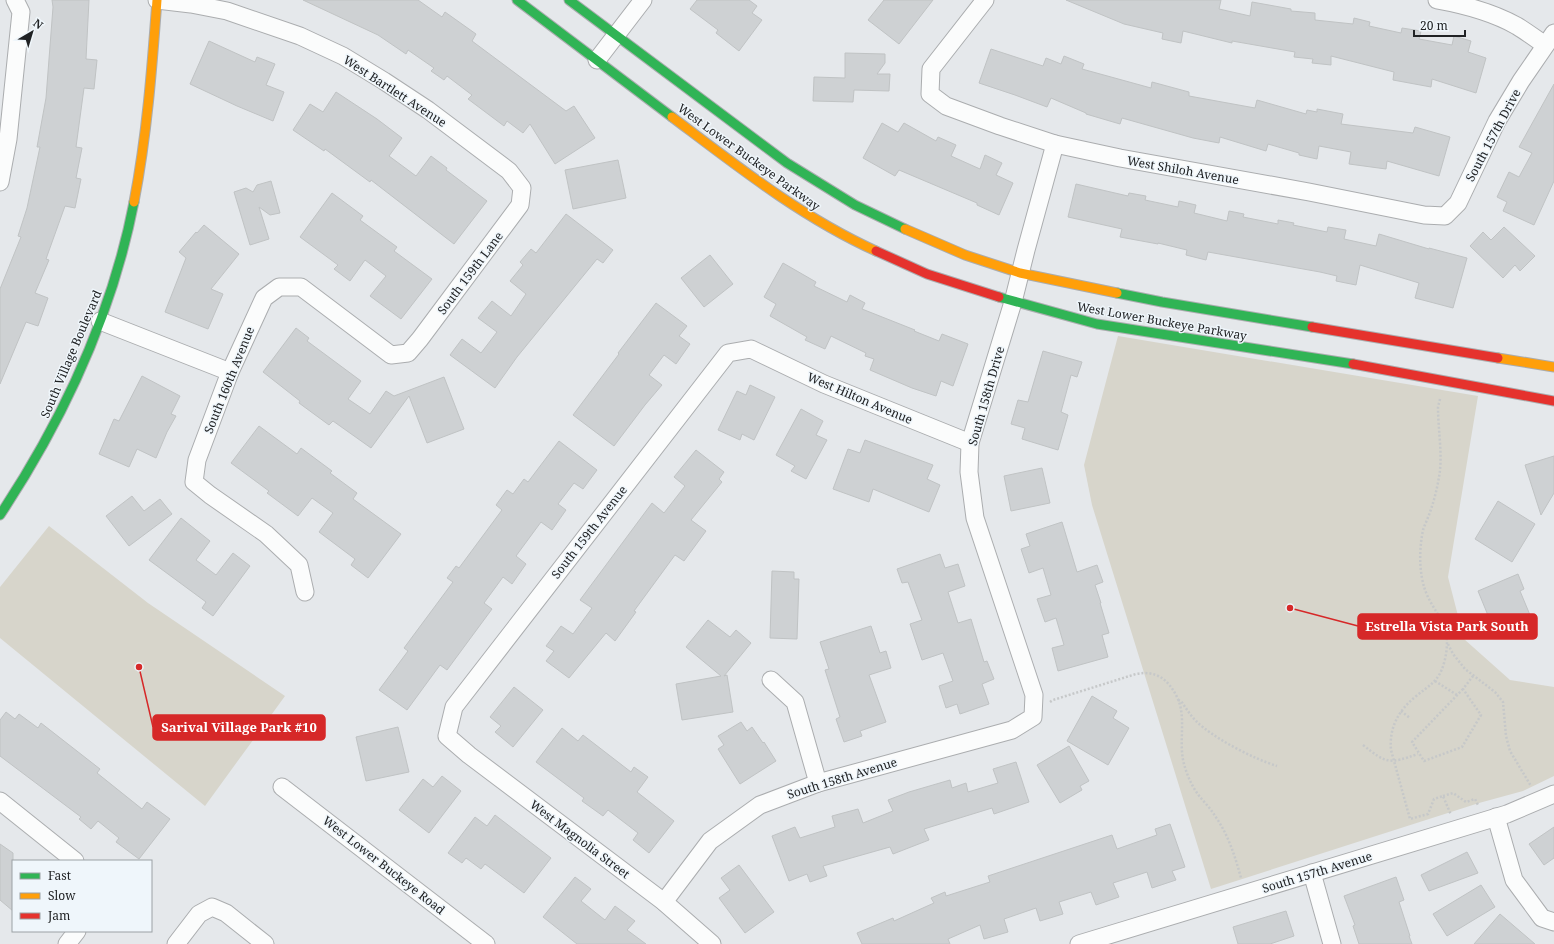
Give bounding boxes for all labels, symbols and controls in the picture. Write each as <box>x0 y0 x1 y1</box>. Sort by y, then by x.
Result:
north arrow <box>12 12 52 52</box>
scale bar <box>1414 12 1465 38</box>
text: N <box>30 15 47 33</box>
text: 20 m <box>1420 17 1448 34</box>
street label: West Bartlett Avenue <box>340 51 450 131</box>
street label: South 157th Drive <box>1461 86 1525 184</box>
street label: West Lower Buckeye Parkway <box>674 100 824 215</box>
street label: West Shiloh Avenue <box>1126 152 1240 188</box>
street label: South 159th Lane <box>433 228 507 318</box>
street label: South Village Boulevard <box>36 287 106 421</box>
street label: West Lower Buckeye Parkway <box>1076 298 1248 344</box>
street label: South 160th Avenue <box>200 324 258 436</box>
street label: South 158th Drive <box>964 344 1008 448</box>
street label: West Hilton Avenue <box>805 368 915 428</box>
street label: South 159th Avenue <box>547 482 631 582</box>
callout: Estrella Vista Park South <box>1358 614 1537 639</box>
text: Estrella Vista Park South <box>1365 617 1529 635</box>
callout: Sarival Village Park #10 <box>153 715 325 740</box>
text: Sarival Village Park #10 <box>161 718 317 736</box>
street label: South 158th Avenue <box>785 753 899 803</box>
street label: West Magnolia Street <box>527 796 633 882</box>
street label: West Lower Buckeye Road <box>319 812 449 918</box>
street label: South 157th Avenue <box>1260 847 1374 897</box>
legend <box>12 860 152 932</box>
text: Fast <box>48 867 71 884</box>
text: Slow <box>48 887 76 904</box>
text: Jam <box>47 907 70 924</box>

